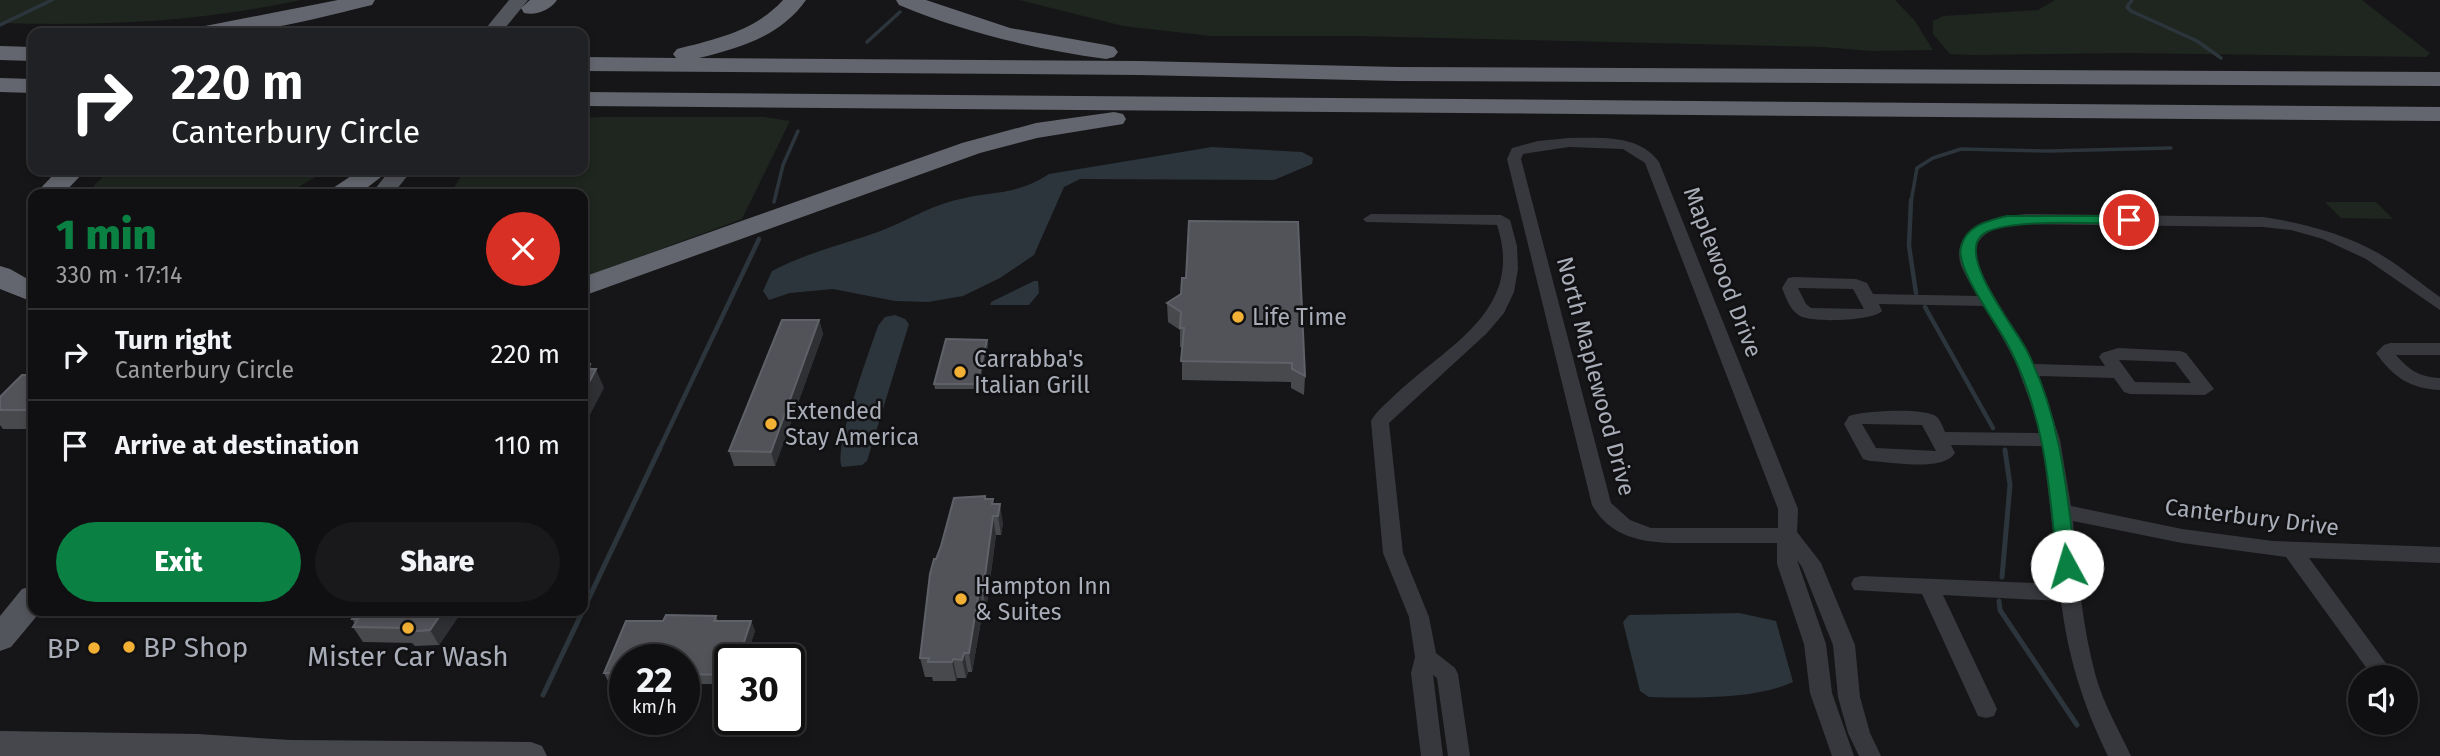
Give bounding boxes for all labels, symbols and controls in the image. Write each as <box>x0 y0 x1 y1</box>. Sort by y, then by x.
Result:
text: 220 m <box>171 53 303 112</box>
icon: right <box>56 56 147 147</box>
text: Canterbury Circle <box>171 113 420 151</box>
street label: Maplewood Drive <box>1678 183 1768 361</box>
pin <box>2099 190 2159 250</box>
icon: arrive <box>2110 201 2148 239</box>
text: 1 min <box>56 210 157 260</box>
button: close <box>486 212 560 286</box>
street label: North Maplewood Drive <box>1551 253 1641 499</box>
text: 330 m · 17:14 <box>56 261 182 289</box>
place label: Life Time <box>1252 303 1347 331</box>
marker: Life Time <box>1230 309 1246 325</box>
text: Turn right <box>115 325 232 356</box>
icon: right <box>56 336 94 374</box>
text: 220 m <box>491 339 560 370</box>
place label: Carrabba's Italian Grill <box>974 345 1090 399</box>
text: Canterbury Circle <box>115 356 294 384</box>
marker: Carrabba's Italian Grill <box>952 364 968 380</box>
place label: Extended Stay America <box>785 397 919 451</box>
marker: Extended Stay America <box>763 416 779 432</box>
icon: arrive <box>56 427 94 465</box>
text: Arrive at destination <box>115 430 359 461</box>
text: 110 m <box>494 430 560 461</box>
street label: Canterbury Drive <box>2163 492 2341 542</box>
button: Exit <box>56 522 301 602</box>
button: Share <box>315 522 560 602</box>
position arrow <box>2030 529 2104 603</box>
place label: Hampton Inn & Suites <box>975 572 1111 626</box>
marker: Hampton Inn & Suites <box>953 591 969 607</box>
marker: Mister Car Wash <box>400 620 416 636</box>
place label: BP Shop <box>143 631 248 664</box>
place label: BP <box>47 632 80 665</box>
marker: BP Shop <box>121 639 137 655</box>
marker: BP <box>86 640 102 656</box>
place label: Mister Car Wash <box>307 640 509 673</box>
speed limit sign: 30 <box>714 644 805 735</box>
text: 22 <box>636 659 673 701</box>
map controls <box>2348 665 2418 735</box>
button: sound <box>2348 665 2418 735</box>
text: km/h <box>632 696 677 718</box>

